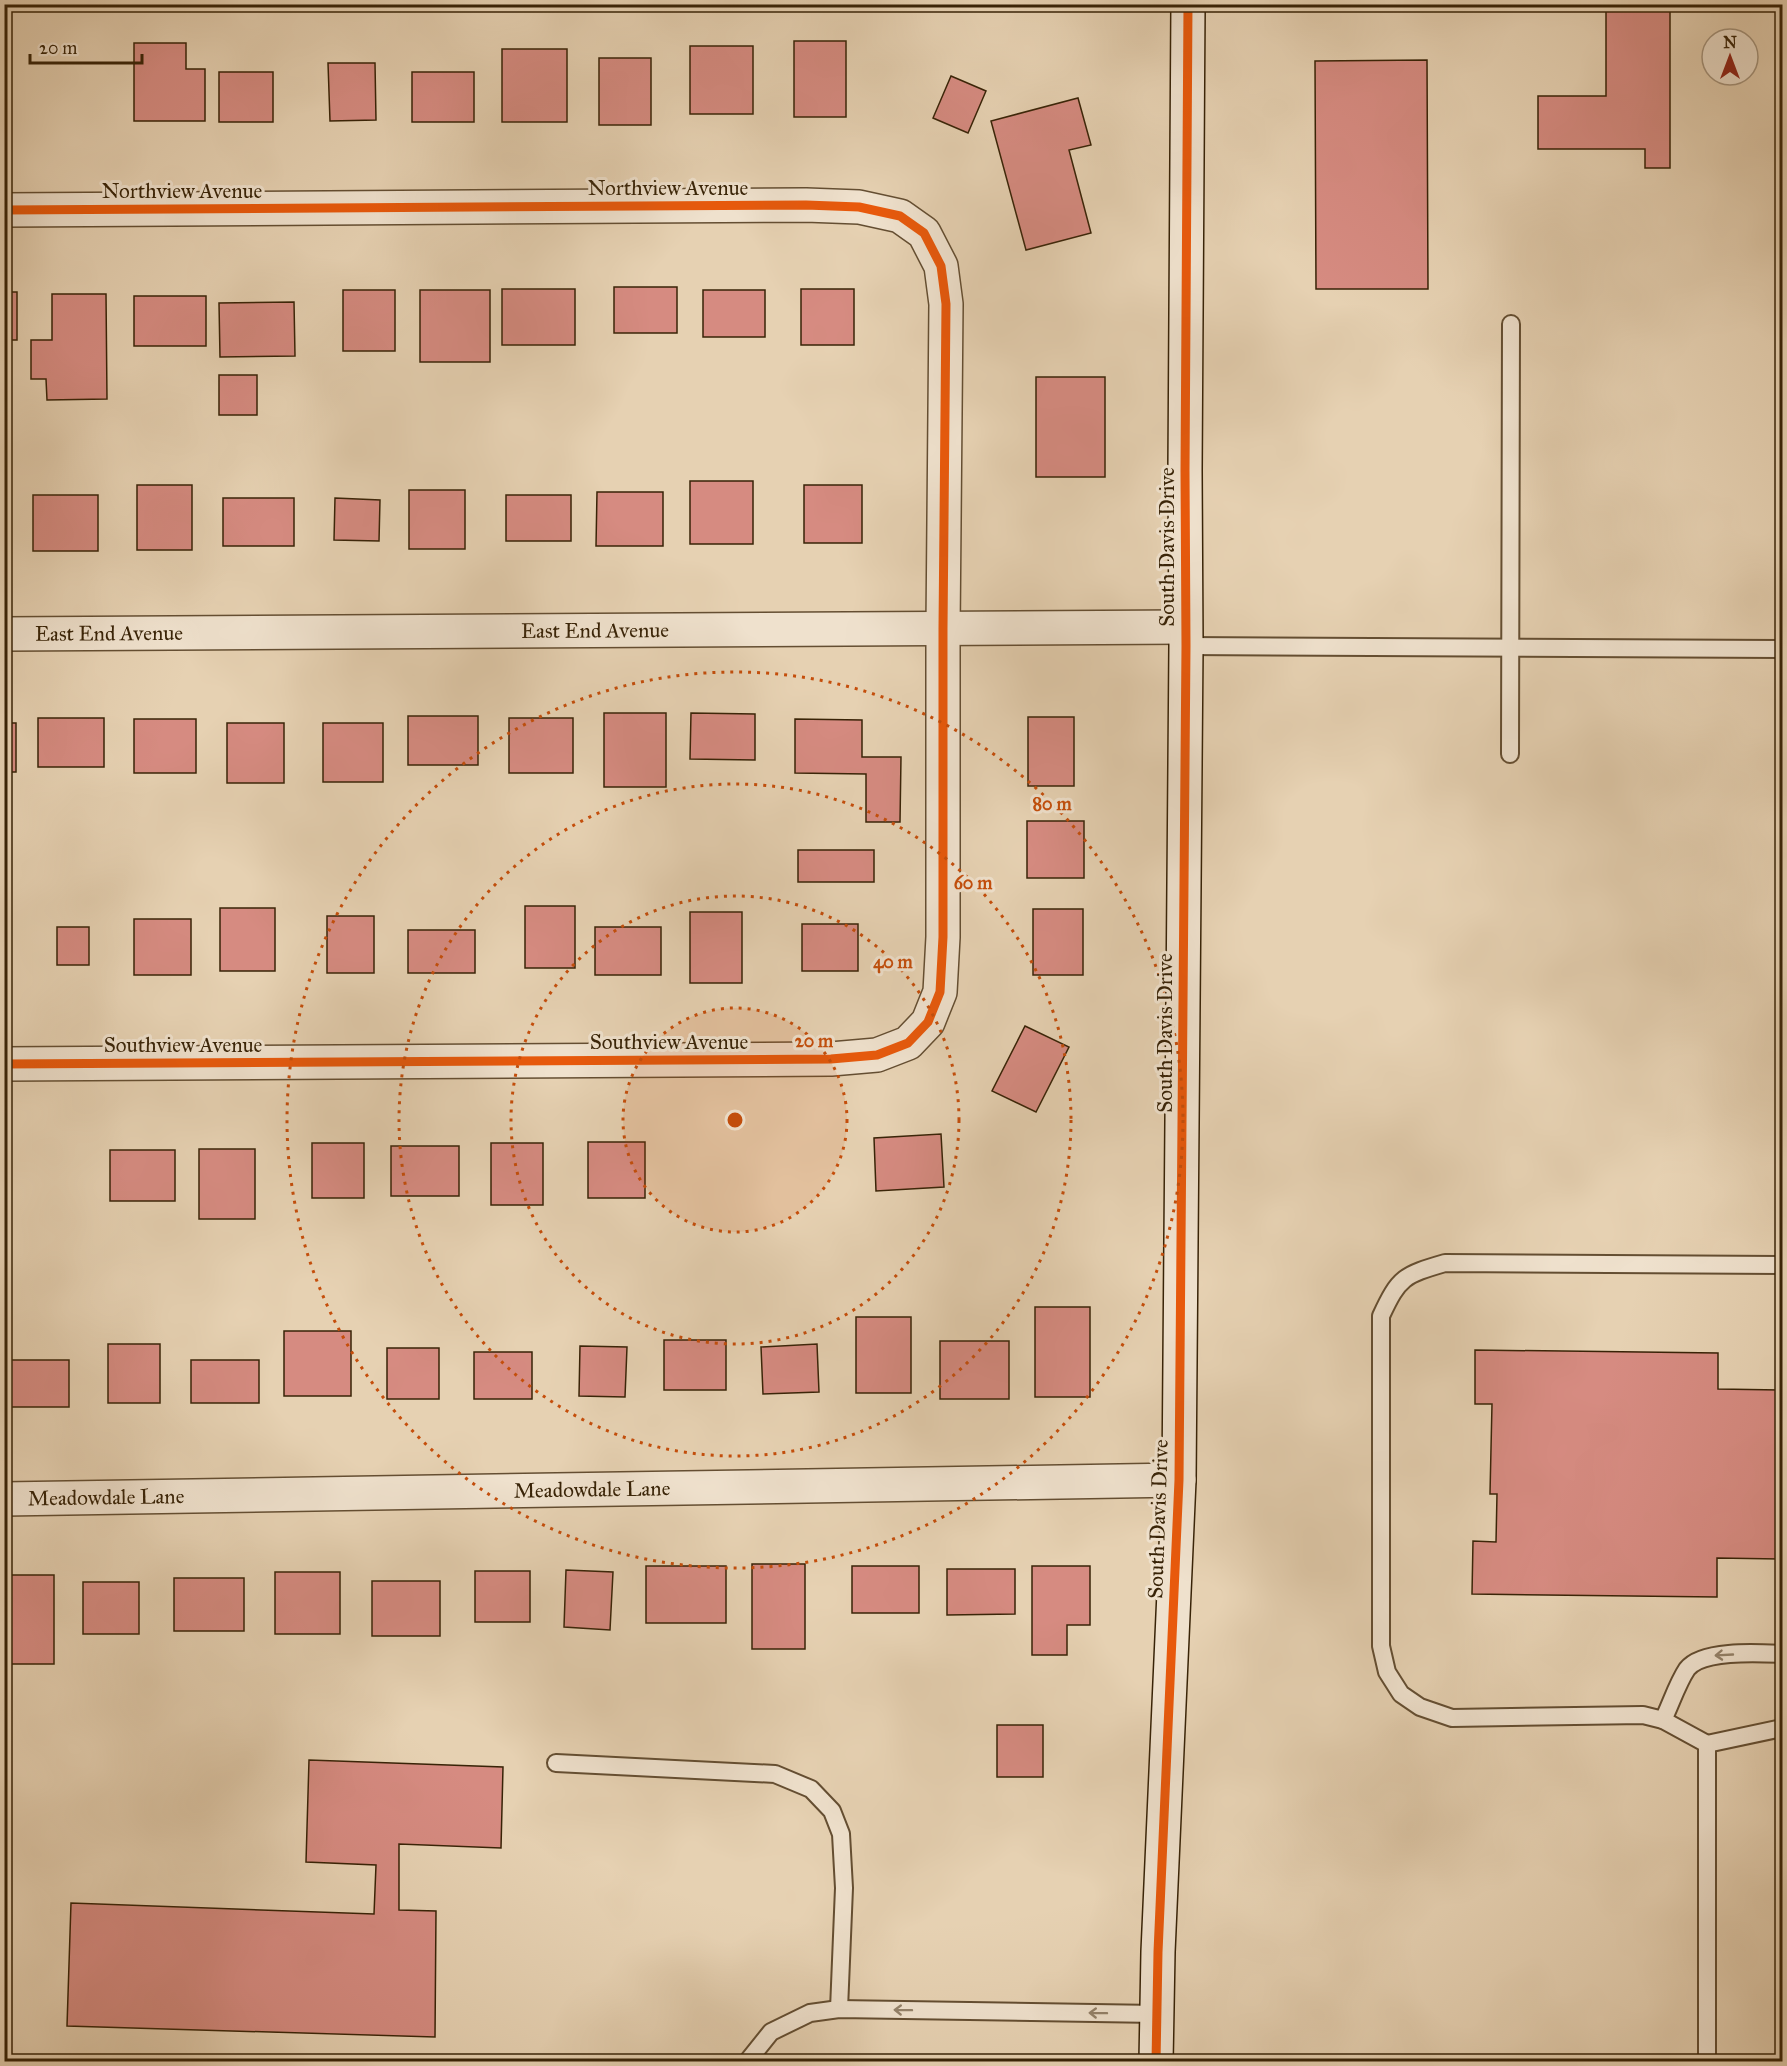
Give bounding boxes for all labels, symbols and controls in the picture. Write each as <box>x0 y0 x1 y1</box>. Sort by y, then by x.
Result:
scale bar <box>30 27 142 65</box>
north arrow <box>1700 27 1760 87</box>
text: N <box>1723 33 1737 52</box>
text: 20 m <box>39 37 77 59</box>
street label: Northview Avenue <box>588 175 749 201</box>
street label: Northview Avenue <box>102 178 263 204</box>
street label: South Davis Drive <box>1154 467 1180 627</box>
street label: East End Avenue <box>521 617 669 644</box>
street label: East End Avenue <box>35 620 183 647</box>
text: 80 m <box>1032 793 1072 815</box>
text: 60 m <box>954 872 993 894</box>
text: 40 m <box>873 951 914 974</box>
street label: South Davis Drive <box>1152 953 1178 1113</box>
street label: Southview Avenue <box>590 1029 749 1055</box>
text: 20 m <box>795 1030 834 1052</box>
street label: Southview Avenue <box>104 1032 263 1058</box>
centre of rings <box>725 1110 745 1130</box>
street label: South Davis Drive <box>1142 1439 1174 1599</box>
street label: Meadowdale Lane <box>513 1475 671 1504</box>
street label: Meadowdale Lane <box>27 1483 185 1512</box>
one-way arrow <box>1715 1649 1735 1660</box>
one-way arrow <box>894 2004 914 2016</box>
one-way arrow <box>1089 2007 1109 2018</box>

